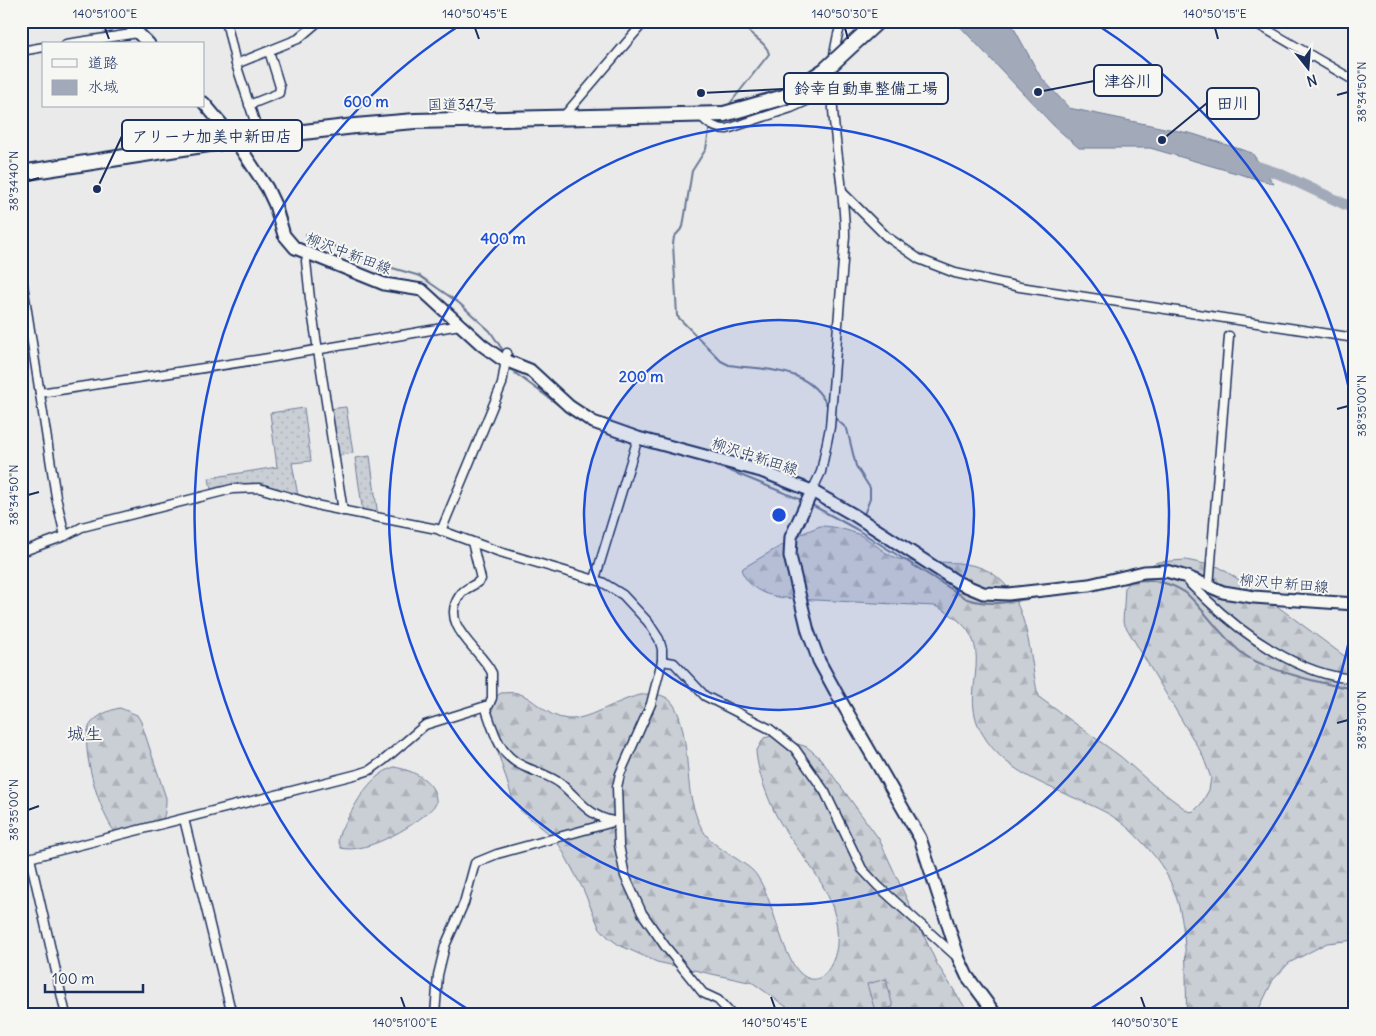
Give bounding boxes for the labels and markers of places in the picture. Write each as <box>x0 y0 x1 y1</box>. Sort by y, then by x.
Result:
callout: 津谷川 <box>1094 65 1162 96</box>
callout: 鈴幸自動車整備工場 <box>784 73 948 104</box>
callout: 田川 <box>1207 88 1259 119</box>
callout: アリーナ加美中新田店 <box>122 120 302 151</box>
centre of rings <box>770 506 788 524</box>

